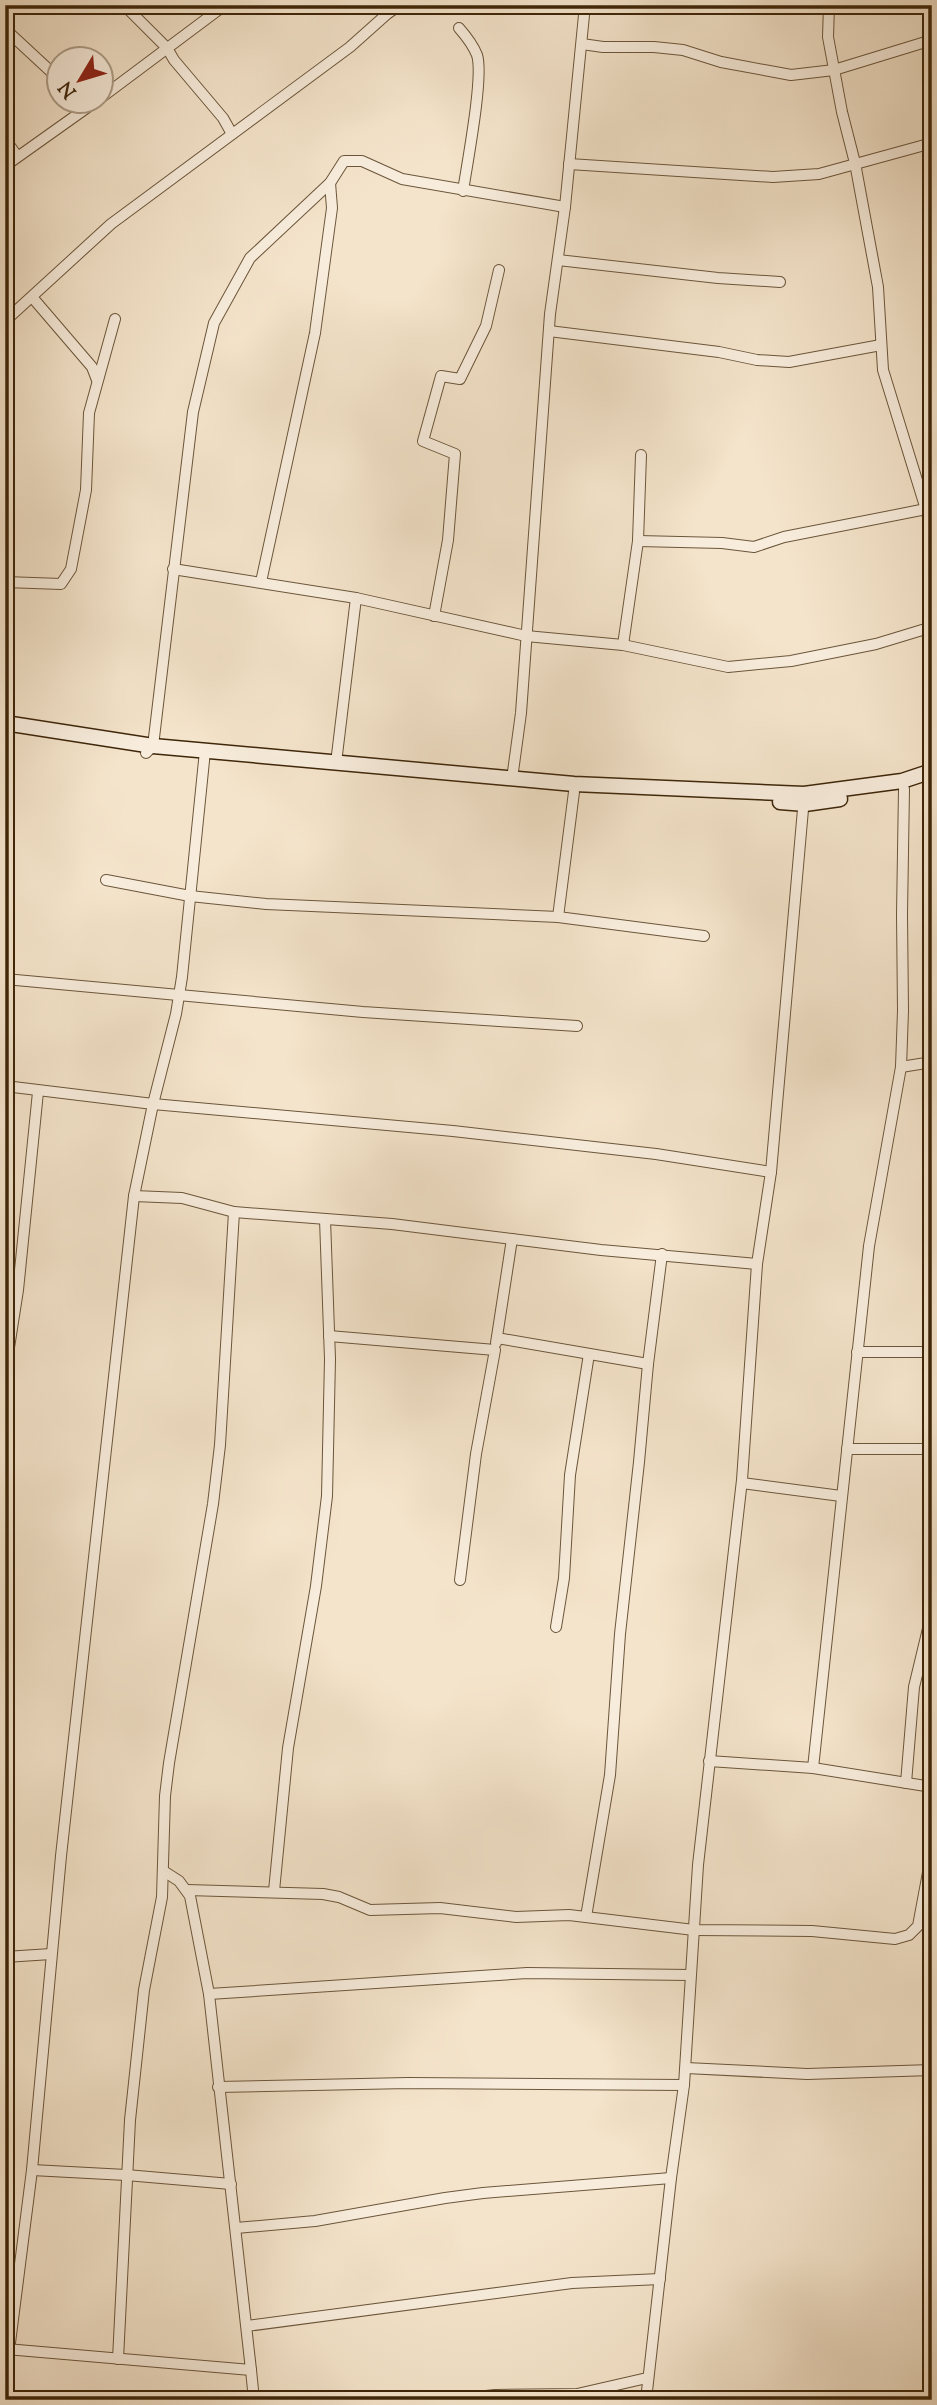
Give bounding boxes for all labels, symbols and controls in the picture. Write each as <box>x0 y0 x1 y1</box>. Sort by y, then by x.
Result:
north arrow <box>46 46 116 116</box>
text: N <box>53 75 84 103</box>

